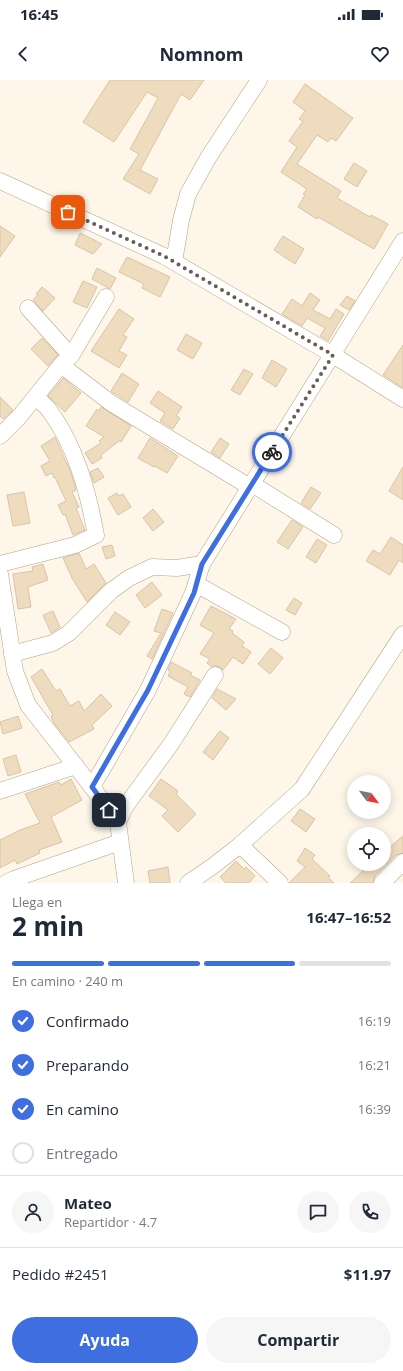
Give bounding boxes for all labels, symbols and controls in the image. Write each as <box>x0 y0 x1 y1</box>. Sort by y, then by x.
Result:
text: 16:45 <box>20 4 59 24</box>
text: Nomnom <box>159 42 244 66</box>
icon: back <box>12 43 34 65</box>
icon: heart <box>369 43 391 65</box>
pin <box>51 195 85 229</box>
icon: bag <box>57 201 79 223</box>
courier <box>252 432 292 472</box>
icon: bike <box>261 441 283 463</box>
north arrow <box>347 775 391 819</box>
map controls <box>347 775 391 871</box>
pin <box>92 793 126 827</box>
icon: home <box>98 799 120 821</box>
button: locate <box>347 827 391 871</box>
text: Llega en <box>12 893 62 911</box>
text: 16:47–16:52 <box>306 907 391 927</box>
text: 2 min <box>12 908 84 944</box>
text: En camino · 240 m <box>12 972 123 990</box>
icon: check <box>12 1010 34 1032</box>
text: Confirmado <box>46 1011 129 1031</box>
text: 16:19 <box>358 1012 391 1030</box>
icon: check <box>12 1054 34 1076</box>
text: Preparando <box>46 1055 129 1075</box>
text: 16:21 <box>358 1056 391 1074</box>
icon: check <box>12 1098 34 1120</box>
text: En camino <box>46 1099 119 1119</box>
text: 16:39 <box>358 1100 391 1118</box>
text: Entregado <box>46 1143 118 1163</box>
button: person <box>12 1191 54 1233</box>
button: chat <box>297 1191 339 1233</box>
button: phone <box>349 1191 391 1233</box>
text: Mateo <box>64 1193 112 1213</box>
text: Repartidor · 4.7 <box>64 1213 157 1231</box>
text: Pedido #2451 <box>12 1264 109 1284</box>
text: $11.97 <box>344 1264 391 1284</box>
button: Ayuda <box>12 1317 198 1363</box>
button: Compartir <box>206 1317 391 1363</box>

